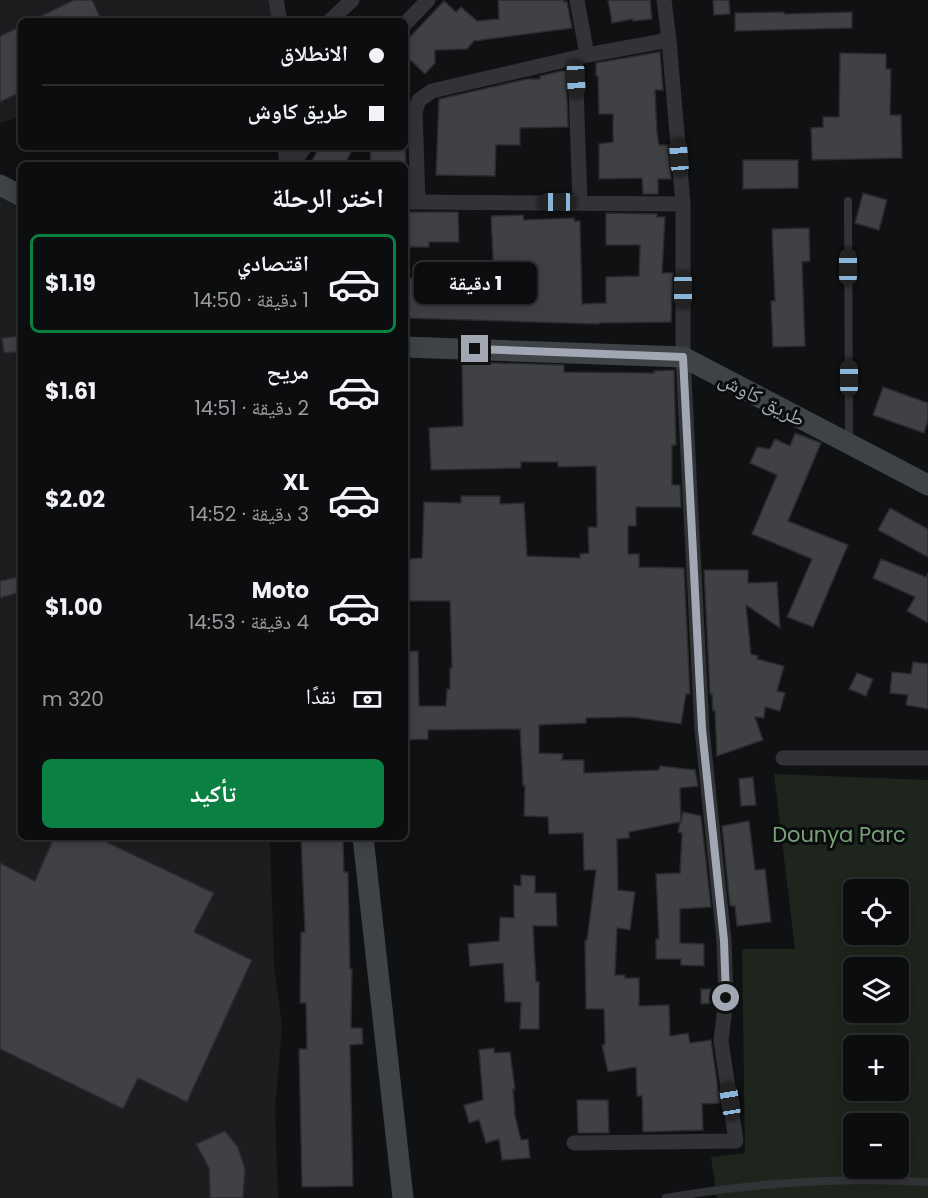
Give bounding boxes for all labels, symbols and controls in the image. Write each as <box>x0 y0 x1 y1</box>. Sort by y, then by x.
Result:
text: الانطلاق <box>280 38 348 69</box>
car <box>566 61 586 97</box>
text: طريق كاوش <box>248 96 348 127</box>
car <box>668 138 690 176</box>
text: اختر الرحلة <box>272 179 384 216</box>
car <box>539 193 575 211</box>
text: اقتصادي <box>237 248 309 279</box>
car <box>839 249 857 285</box>
icon: car <box>327 257 381 311</box>
callout: 1 دقيقة <box>414 262 536 304</box>
text: $1.19 <box>45 268 96 299</box>
text: 1 دقيقة <box>449 269 502 297</box>
car <box>674 272 692 308</box>
text: 1 دقيقة · 14:50 <box>193 286 309 314</box>
route end <box>461 335 488 362</box>
text: مريح <box>266 356 309 387</box>
car <box>840 360 858 396</box>
street label: طريق كاوش <box>714 364 810 433</box>
icon: car <box>327 365 381 419</box>
text: $1.61 <box>45 376 96 407</box>
text: 2 دقيقة · 14:51 <box>194 394 309 422</box>
text: XL <box>283 467 309 498</box>
icon: car <box>327 473 381 527</box>
text: $2.02 <box>45 484 105 515</box>
text: 3 دقيقة · 14:52 <box>189 500 309 528</box>
text: Moto <box>252 575 309 606</box>
icon: car <box>327 581 381 635</box>
text: $1.00 <box>45 592 103 623</box>
text: 4 دقيقة · 14:53 <box>188 608 309 636</box>
text: نقدًا <box>306 681 336 712</box>
icon: cash <box>351 683 384 716</box>
text: 320 m <box>42 685 104 713</box>
button: تأكيد <box>42 759 384 828</box>
park label: Dounya Parc <box>772 820 906 849</box>
map controls <box>843 879 909 1179</box>
button: locate <box>843 879 909 945</box>
button: layers <box>843 957 909 1023</box>
route start <box>712 984 739 1011</box>
button: + <box>843 1035 909 1101</box>
car <box>718 1082 742 1120</box>
button: − <box>843 1113 909 1179</box>

